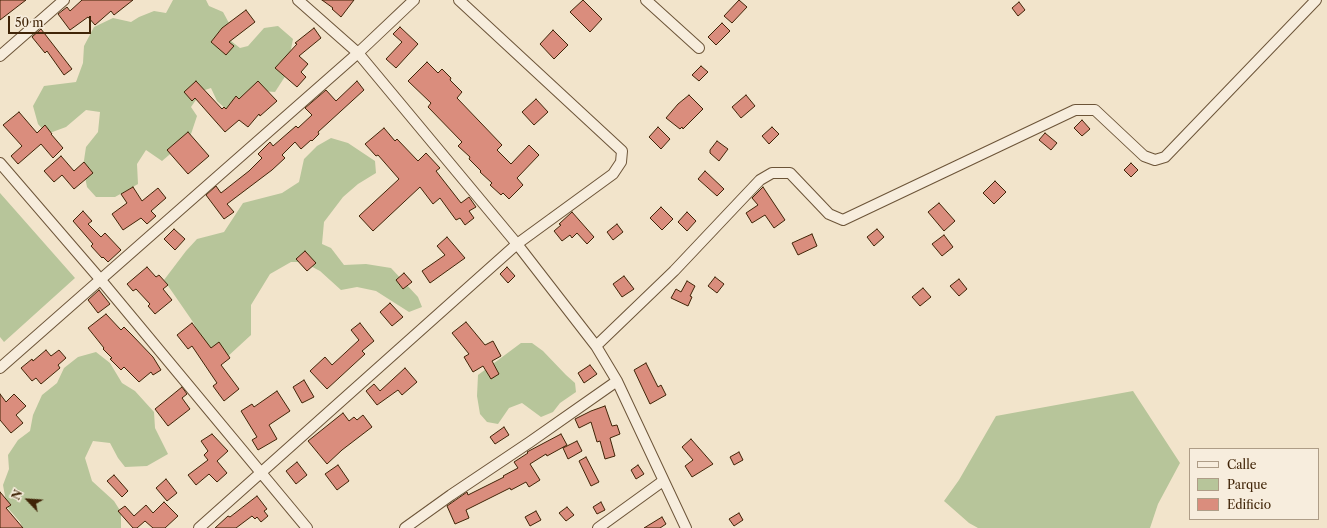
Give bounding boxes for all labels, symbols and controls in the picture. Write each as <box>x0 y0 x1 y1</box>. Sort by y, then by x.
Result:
scale bar <box>10 8 93 34</box>
text: 50 m <box>15 15 44 30</box>
legend <box>1189 448 1319 520</box>
text: Calle <box>1227 457 1256 472</box>
text: Parque <box>1227 477 1267 492</box>
north arrow <box>8 480 48 520</box>
text: N <box>9 488 25 502</box>
text: Edificio <box>1227 497 1271 512</box>

